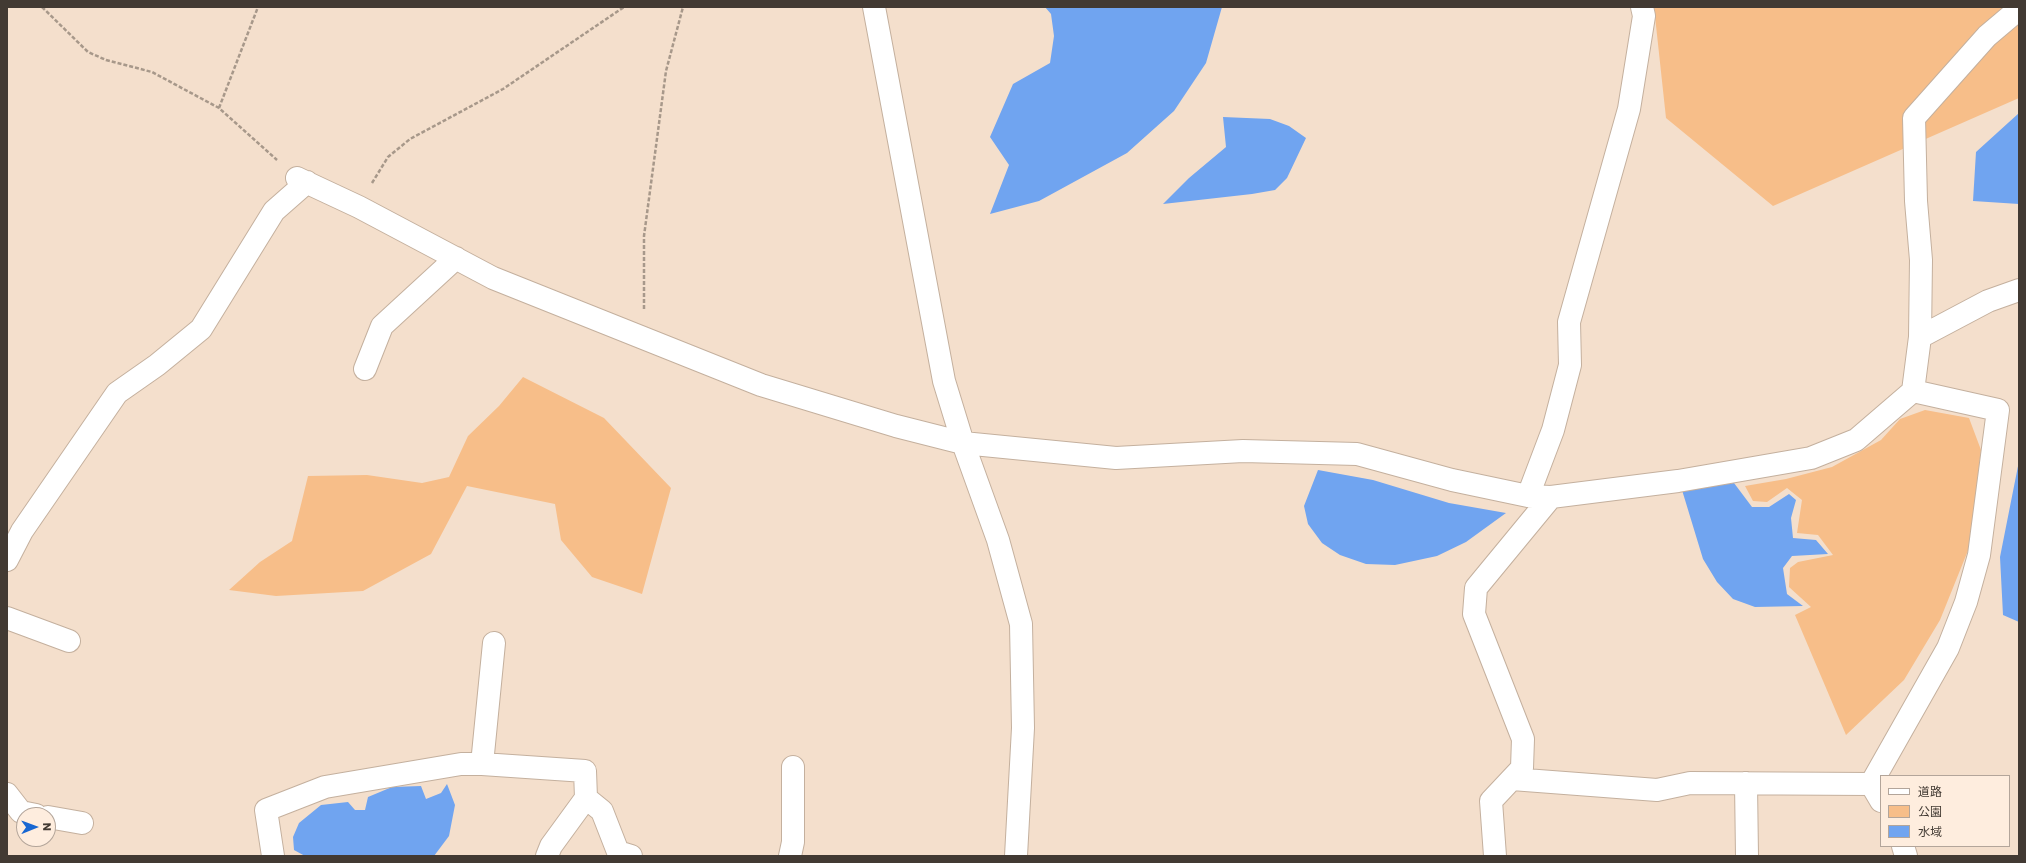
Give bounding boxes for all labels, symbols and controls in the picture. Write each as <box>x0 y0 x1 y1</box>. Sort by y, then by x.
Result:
legend <box>1880 775 2010 847</box>
text: 道路 <box>1918 783 1942 800</box>
text: 公園 <box>1918 803 1942 820</box>
north arrow <box>16 807 56 847</box>
text: N <box>39 823 55 831</box>
text: 水域 <box>1918 823 1942 840</box>

